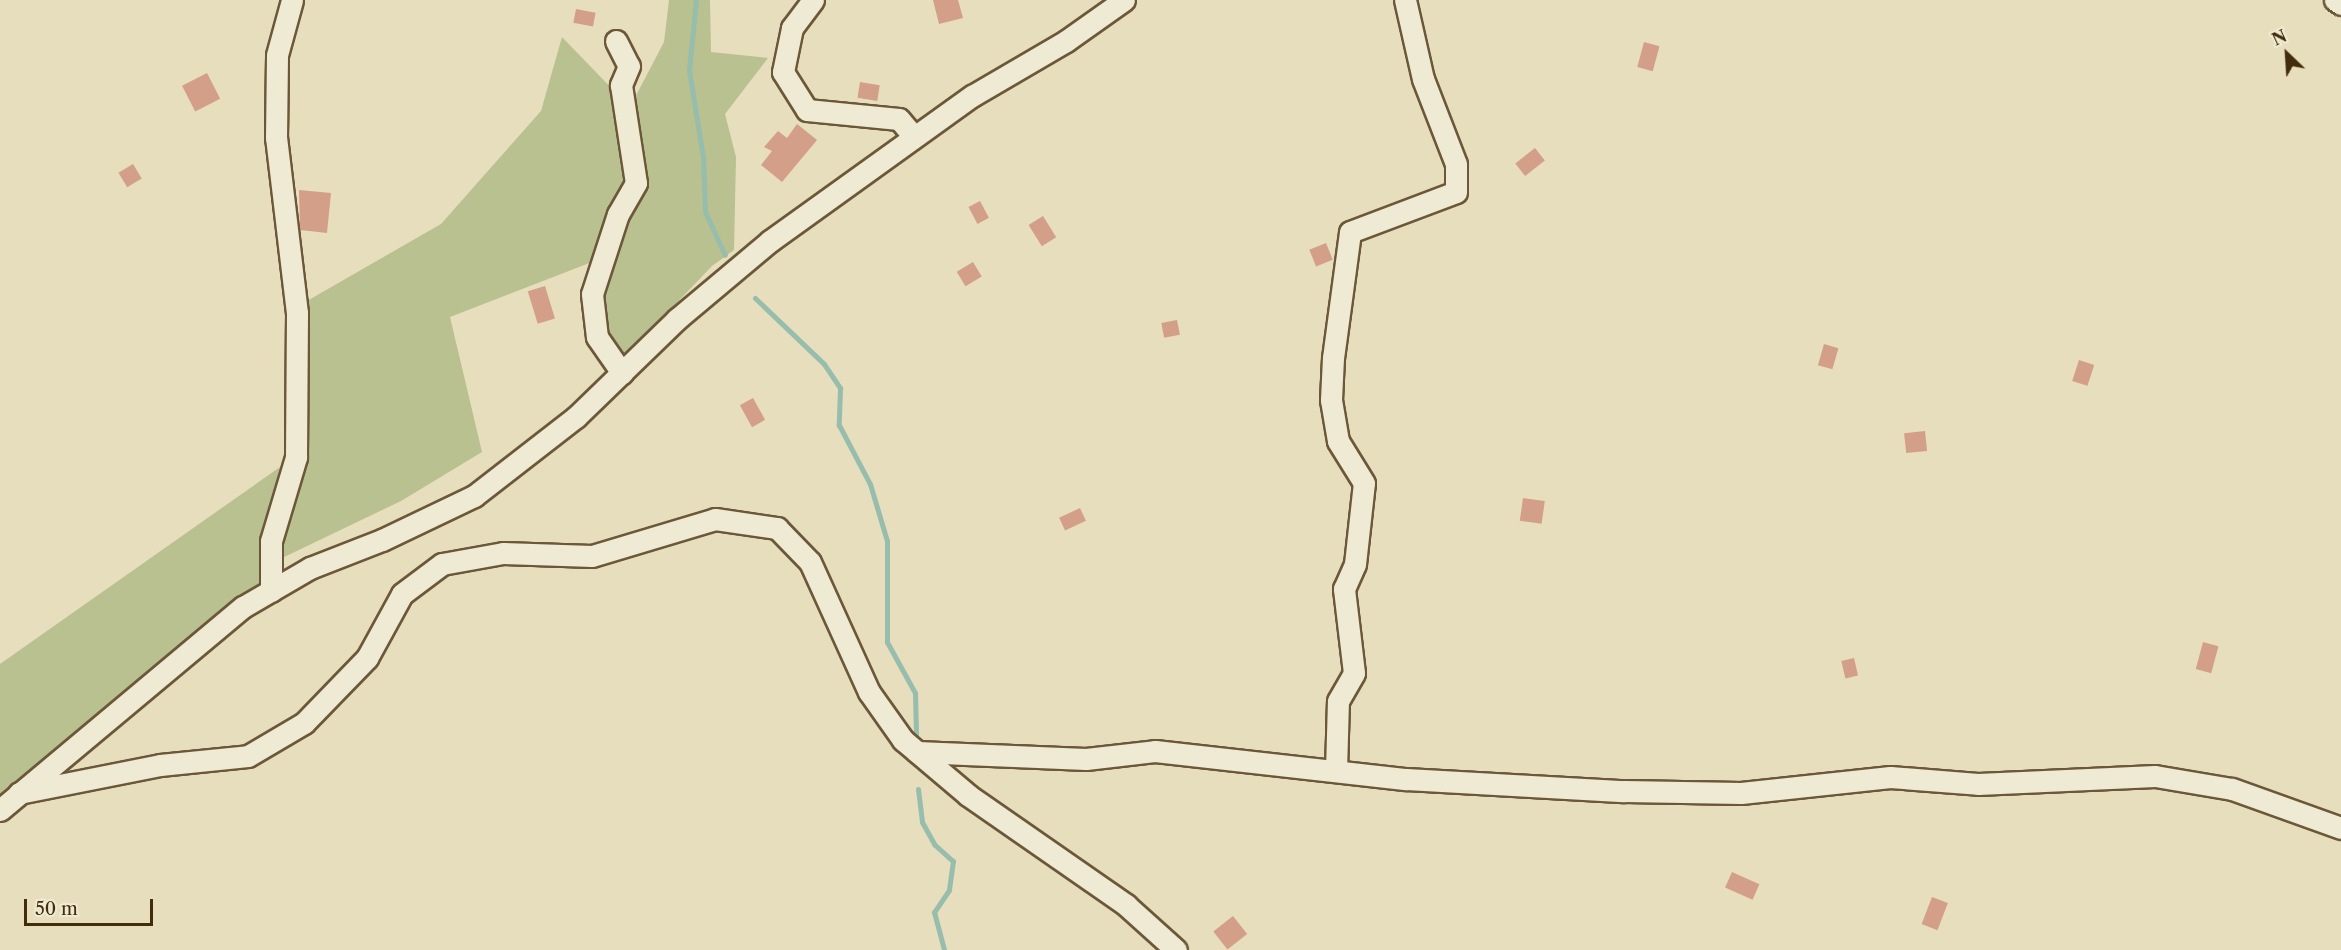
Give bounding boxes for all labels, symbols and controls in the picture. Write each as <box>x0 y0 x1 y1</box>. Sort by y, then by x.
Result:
north arrow <box>2257 24 2317 84</box>
text: N <box>2269 26 2290 50</box>
scale bar <box>27 887 156 925</box>
text: 50 m <box>35 898 78 920</box>

